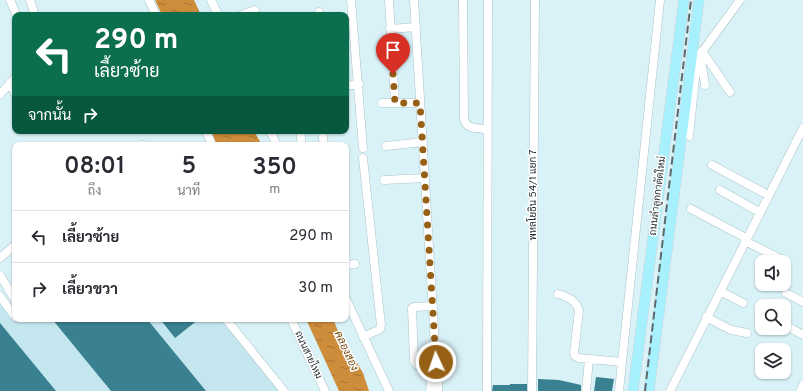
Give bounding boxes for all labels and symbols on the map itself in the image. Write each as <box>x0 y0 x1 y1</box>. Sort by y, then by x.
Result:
pin <box>376 33 410 74</box>
street label: พหลโยธิน 54/1 แยก 7 <box>526 149 540 241</box>
street label: ถนนลำลูกกาตัดใหม่ <box>646 156 669 236</box>
street label: ถนนสายไหม <box>291 329 326 381</box>
water label: คลองสอง <box>331 329 361 373</box>
position arrow <box>415 341 457 383</box>

